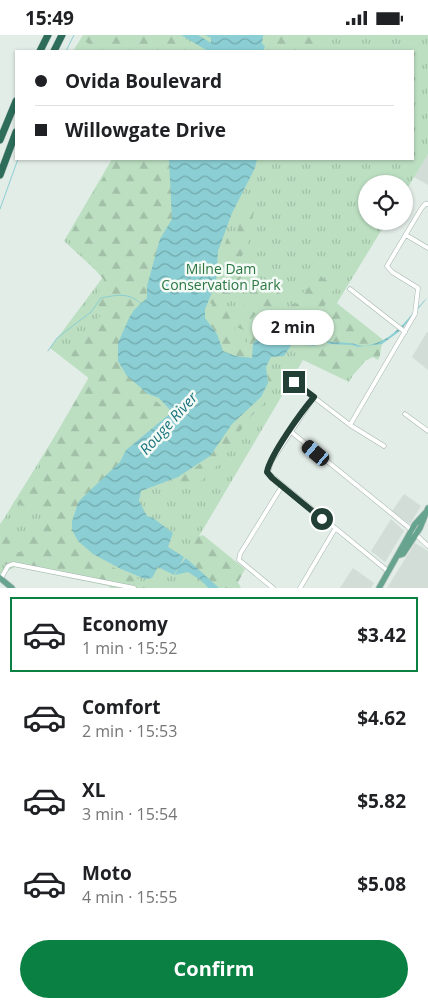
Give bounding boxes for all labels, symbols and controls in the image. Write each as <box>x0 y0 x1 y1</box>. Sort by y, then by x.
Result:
text: 15:49 <box>25 5 74 31</box>
text: Ovida Boulevard <box>65 68 222 94</box>
text: Willowgate Drive <box>65 117 226 143</box>
map controls <box>358 175 413 230</box>
button: locate <box>358 175 413 230</box>
park label: Milne Dam Conservation Park <box>161 259 281 294</box>
callout: 2 min <box>253 309 335 345</box>
text: 2 min <box>271 316 315 338</box>
route end <box>283 371 305 393</box>
water label: Rouge River <box>135 387 202 458</box>
car <box>299 438 332 468</box>
route start <box>311 508 333 530</box>
text: Economy <box>82 611 168 637</box>
icon: car <box>22 612 67 657</box>
text: $3.42 <box>357 622 406 648</box>
text: 1 min · 15:52 <box>82 637 177 659</box>
text: Comfort <box>82 694 161 720</box>
icon: car <box>22 695 67 740</box>
text: $4.62 <box>357 705 406 731</box>
text: 2 min · 15:53 <box>82 720 177 742</box>
text: XL <box>82 777 105 803</box>
icon: car <box>22 778 67 823</box>
text: $5.82 <box>357 788 406 814</box>
text: 3 min · 15:54 <box>82 803 177 825</box>
text: Moto <box>82 860 132 886</box>
icon: car <box>22 861 67 906</box>
text: $5.08 <box>357 871 406 897</box>
text: 4 min · 15:55 <box>82 886 177 908</box>
button: Confirm <box>20 940 408 998</box>

